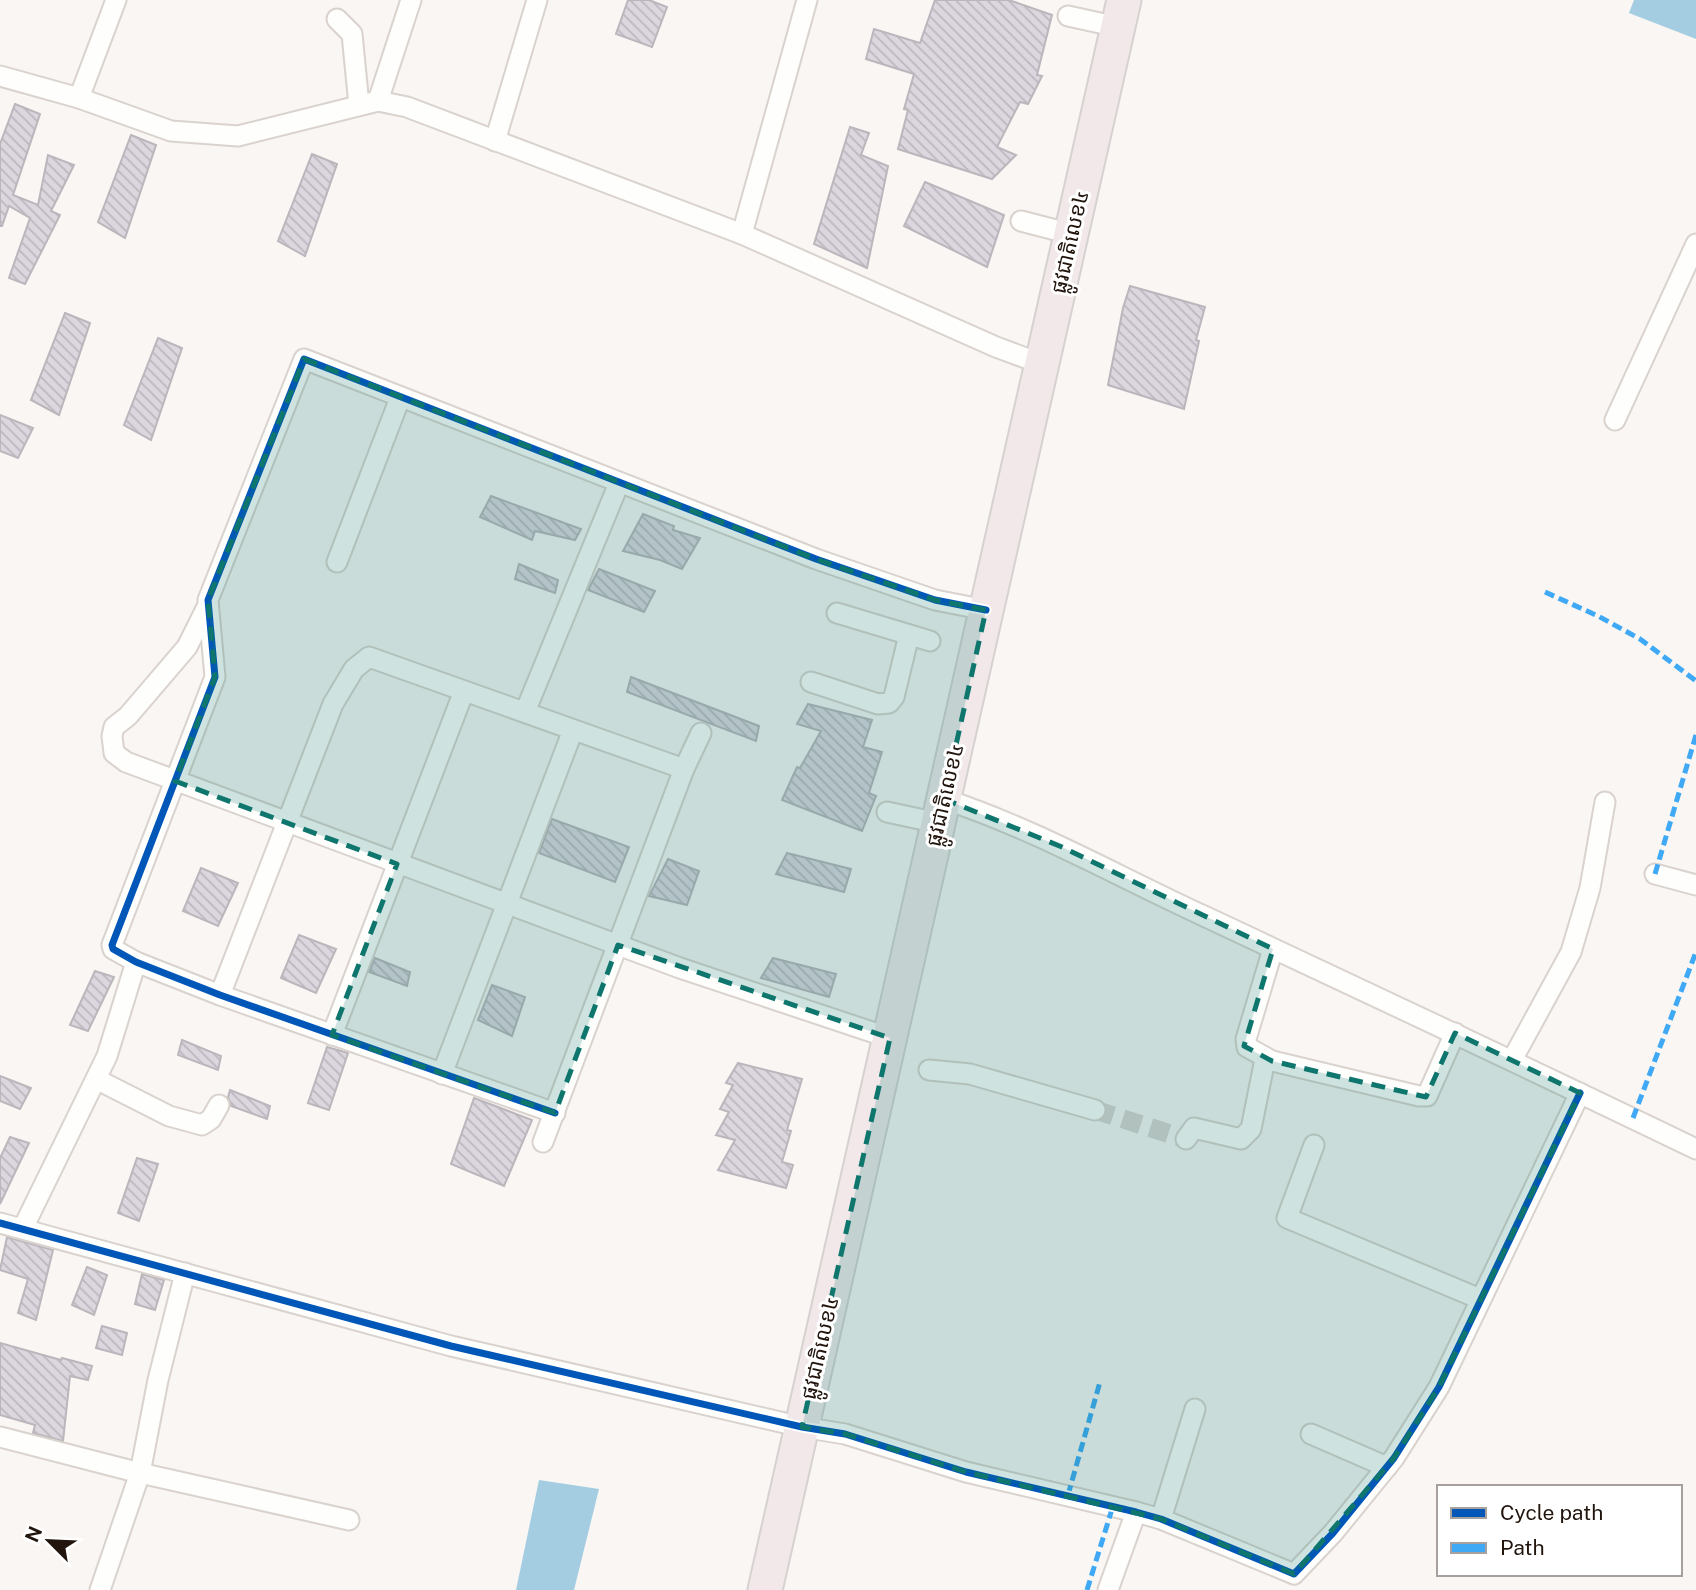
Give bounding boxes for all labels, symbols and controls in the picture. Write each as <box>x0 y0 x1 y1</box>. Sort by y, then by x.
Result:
street label: ផ្លូវជាតិលេខ៤ <box>1046 188 1101 298</box>
street label: ផ្លូវជាតិលេខ៤ <box>921 741 976 851</box>
street label: ផ្លូវជាតិលេខ៤ <box>796 1294 851 1404</box>
legend <box>1437 1485 1682 1576</box>
text: Cycle path <box>1500 1500 1603 1525</box>
north arrow <box>14 1506 84 1576</box>
text: N <box>20 1523 47 1545</box>
text: Path <box>1500 1535 1545 1560</box>

